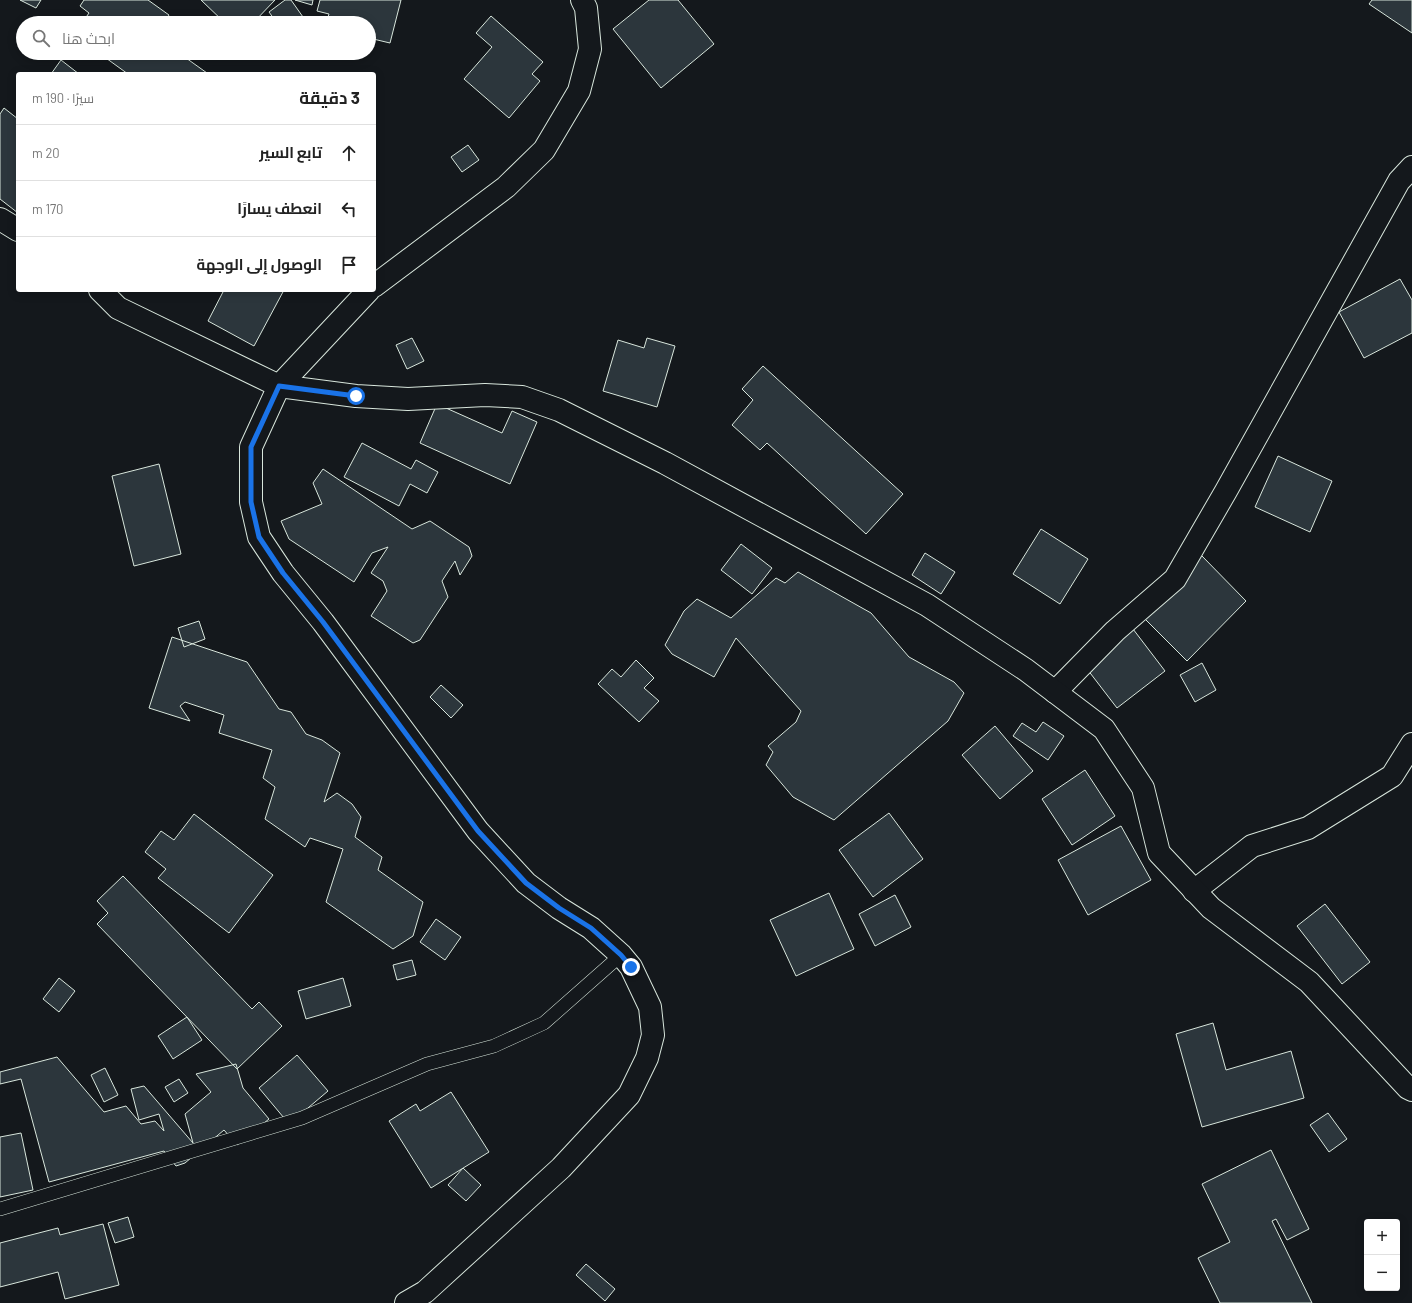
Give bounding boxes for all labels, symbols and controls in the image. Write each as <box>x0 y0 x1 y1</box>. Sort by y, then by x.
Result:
search box <box>16 16 376 60</box>
icon: search <box>30 27 52 49</box>
text: ابحث هنا <box>62 29 115 47</box>
text: 3 دقيقة <box>299 87 360 107</box>
text: سيرًا · 190 m <box>32 90 94 106</box>
icon: ahead <box>338 142 360 164</box>
text: تابع السير <box>259 143 322 161</box>
text: 20 m <box>32 145 60 161</box>
icon: left <box>338 198 360 220</box>
text: انعطف يسارًا <box>237 199 322 217</box>
text: 170 m <box>32 201 63 217</box>
icon: arrive <box>338 254 360 276</box>
text: الوصول إلى الوجهة <box>196 255 322 273</box>
route start <box>347 387 365 405</box>
route end <box>622 958 640 976</box>
map controls <box>1364 1219 1400 1291</box>
button: + <box>1364 1219 1400 1255</box>
button: − <box>1364 1255 1400 1291</box>

